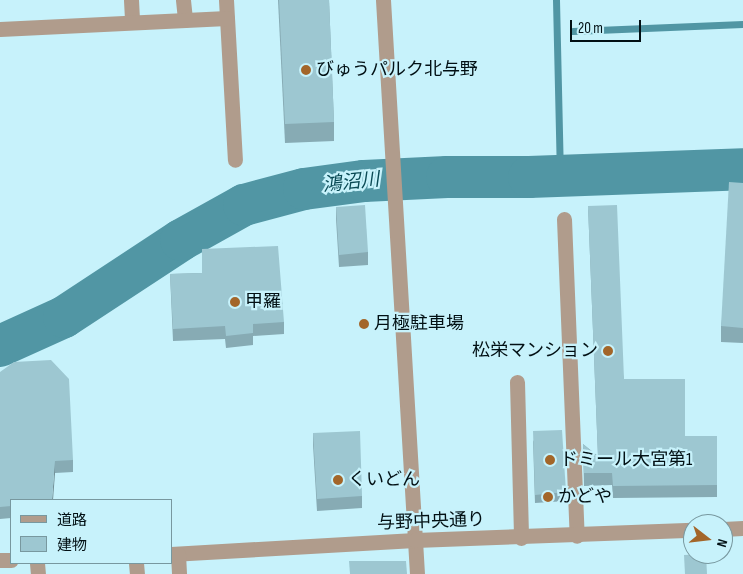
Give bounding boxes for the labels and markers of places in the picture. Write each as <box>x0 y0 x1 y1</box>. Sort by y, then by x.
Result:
place label: びゅうパルク北与野 <box>316 59 478 81</box>
marker: びゅうパルク北与野 <box>300 64 312 76</box>
place label: 甲羅 <box>245 291 281 313</box>
marker: 甲羅 <box>229 296 241 308</box>
place label: 月極駐車場 <box>374 313 464 335</box>
marker: 月極駐車場 <box>358 318 370 330</box>
place label: 松栄マンション <box>472 340 598 362</box>
marker: 松栄マンション <box>602 345 614 357</box>
place label: ドミール大宮第1 <box>560 449 692 471</box>
marker: ドミール大宮第1 <box>544 454 556 466</box>
place label: くいどん <box>348 469 420 491</box>
marker: くいどん <box>332 474 344 486</box>
place label: かどや <box>558 486 612 508</box>
marker: かどや <box>542 491 554 503</box>

